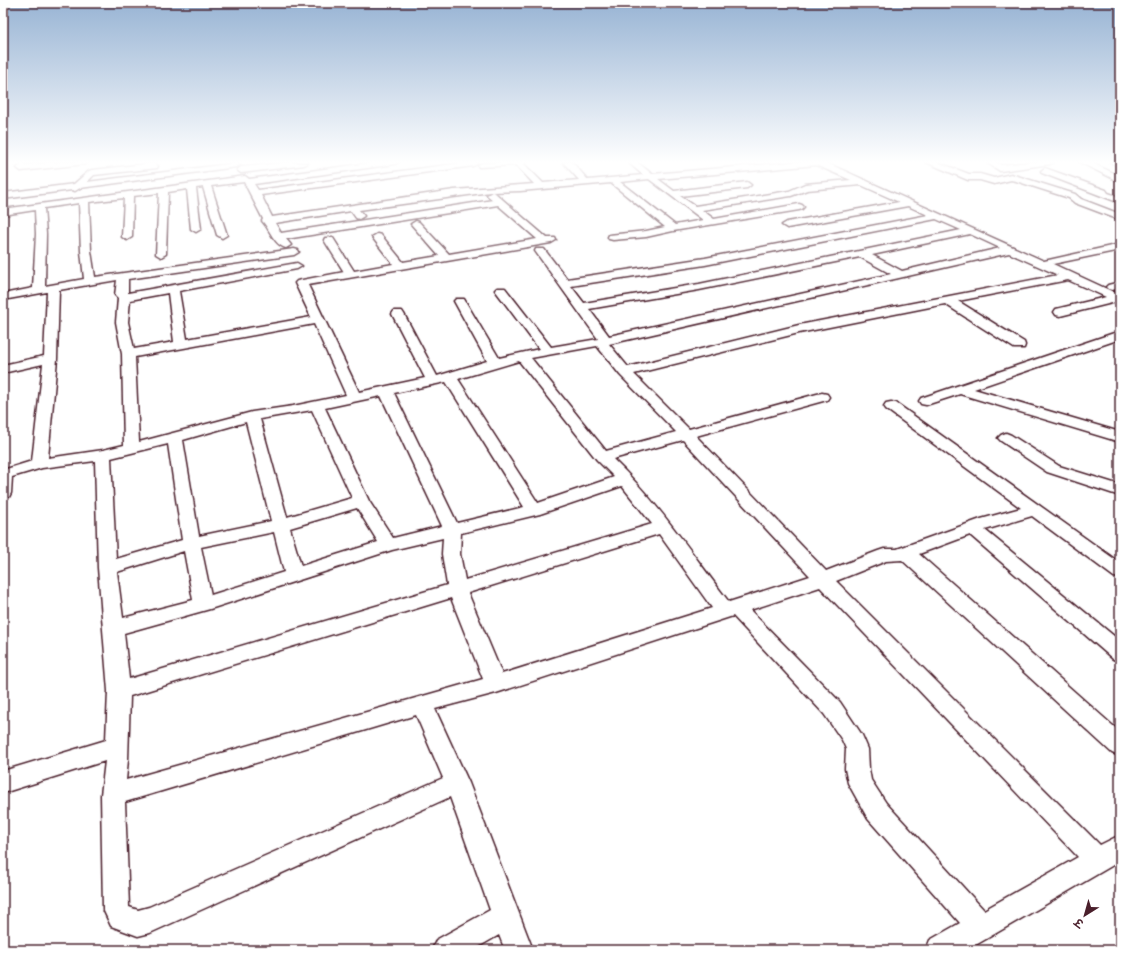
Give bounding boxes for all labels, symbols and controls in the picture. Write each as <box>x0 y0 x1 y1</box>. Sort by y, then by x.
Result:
north arrow <box>1065 895 1105 935</box>
text: उ <box>1069 913 1088 933</box>

